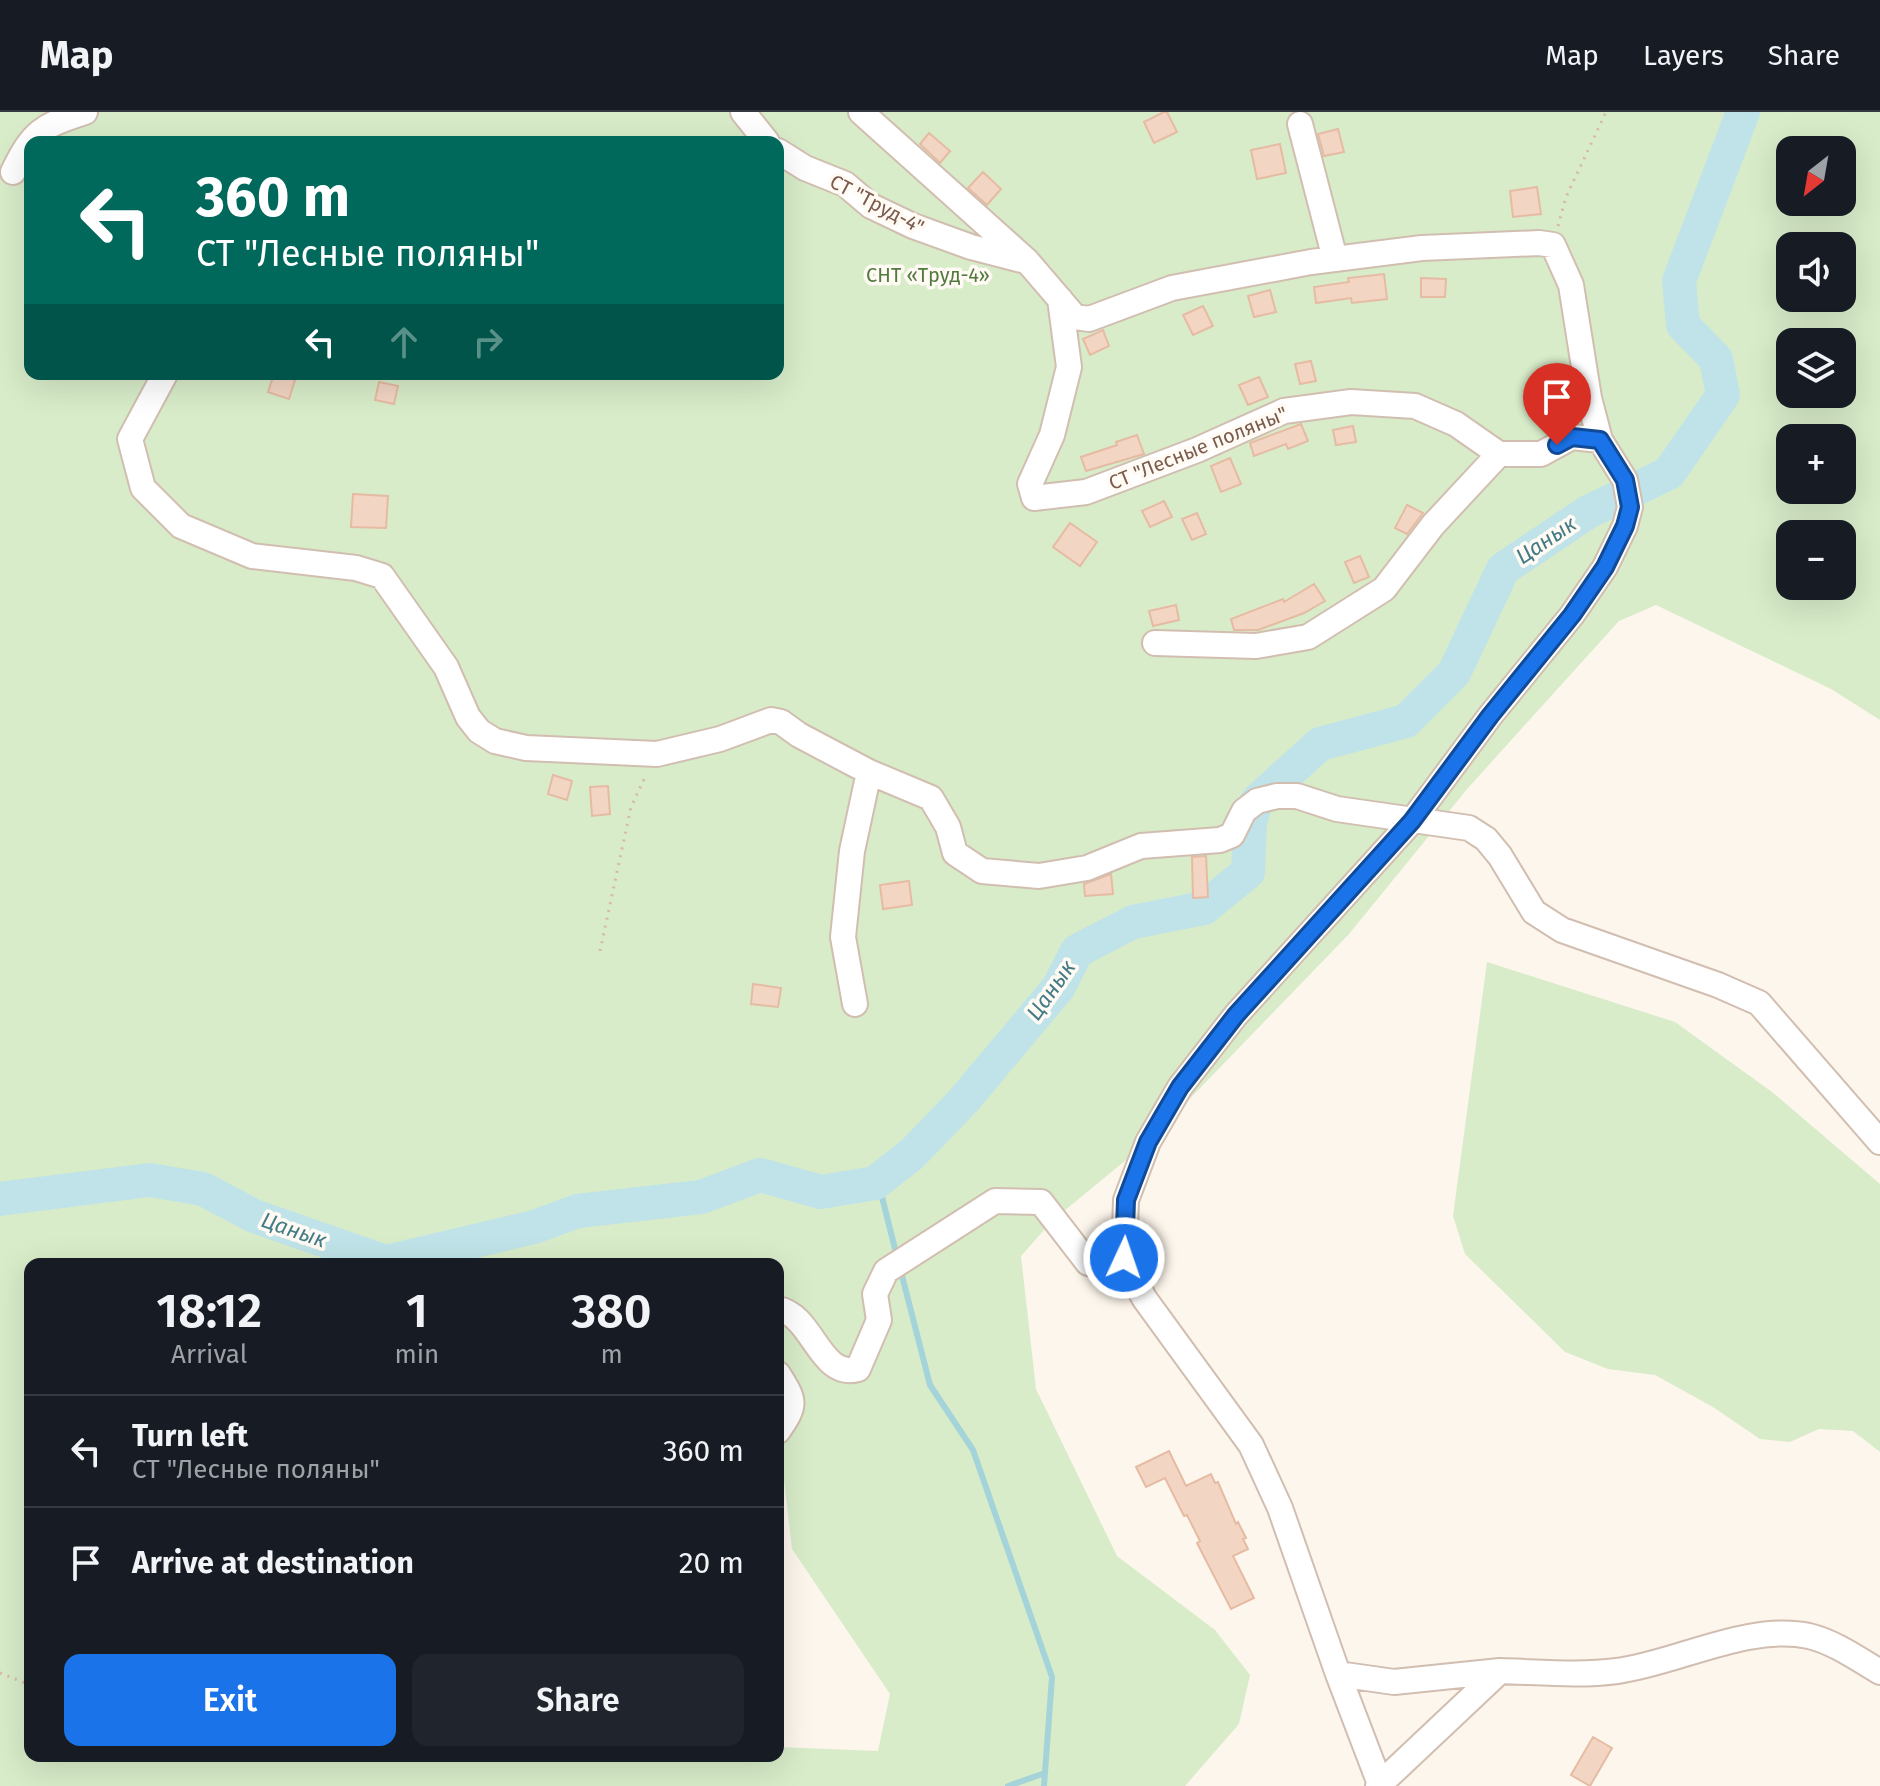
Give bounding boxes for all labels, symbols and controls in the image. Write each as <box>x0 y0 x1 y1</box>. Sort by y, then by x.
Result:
text: Map <box>40 32 113 78</box>
text: Map <box>1545 39 1599 72</box>
text: Layers <box>1643 39 1724 72</box>
text: Share <box>1768 39 1840 72</box>
north arrow <box>1776 136 1856 216</box>
map controls <box>1776 136 1856 600</box>
text: 360 m <box>196 164 350 231</box>
icon: left <box>64 168 168 272</box>
street label: СТ "Труд-4" <box>826 169 928 239</box>
text: СТ "Лесные поляны" <box>196 232 539 276</box>
button: sound <box>1776 232 1856 312</box>
park label: СНТ «Труд-4» <box>866 263 990 287</box>
icon: left <box>298 320 342 364</box>
icon: ahead <box>382 320 426 364</box>
icon: right <box>466 320 510 364</box>
button: layers <box>1776 328 1856 408</box>
pin <box>1523 363 1591 445</box>
icon: arrive <box>1535 375 1579 419</box>
street label: СТ "Лесные поляны" <box>1105 401 1291 495</box>
button: + <box>1776 424 1856 504</box>
water label: Цанык <box>1510 510 1582 570</box>
button: − <box>1776 520 1856 600</box>
water label: Цанык <box>1021 954 1082 1025</box>
water label: Цанык <box>258 1206 331 1254</box>
position arrow <box>1082 1216 1166 1300</box>
text: 18:12 <box>156 1282 262 1340</box>
text: 1 <box>406 1282 428 1340</box>
text: 380 <box>572 1282 652 1340</box>
text: Arrival <box>171 1339 247 1370</box>
text: min <box>394 1339 439 1370</box>
text: m <box>600 1339 623 1370</box>
text: Turn left <box>132 1418 248 1454</box>
icon: left <box>64 1429 108 1473</box>
text: 360 m <box>663 1433 744 1469</box>
text: СТ "Лесные поляны" <box>132 1454 380 1485</box>
icon: arrive <box>64 1541 108 1585</box>
text: Arrive at destination <box>132 1545 414 1581</box>
text: 20 m <box>679 1545 744 1581</box>
button: Exit <box>64 1654 396 1746</box>
button: Share <box>412 1654 744 1746</box>

